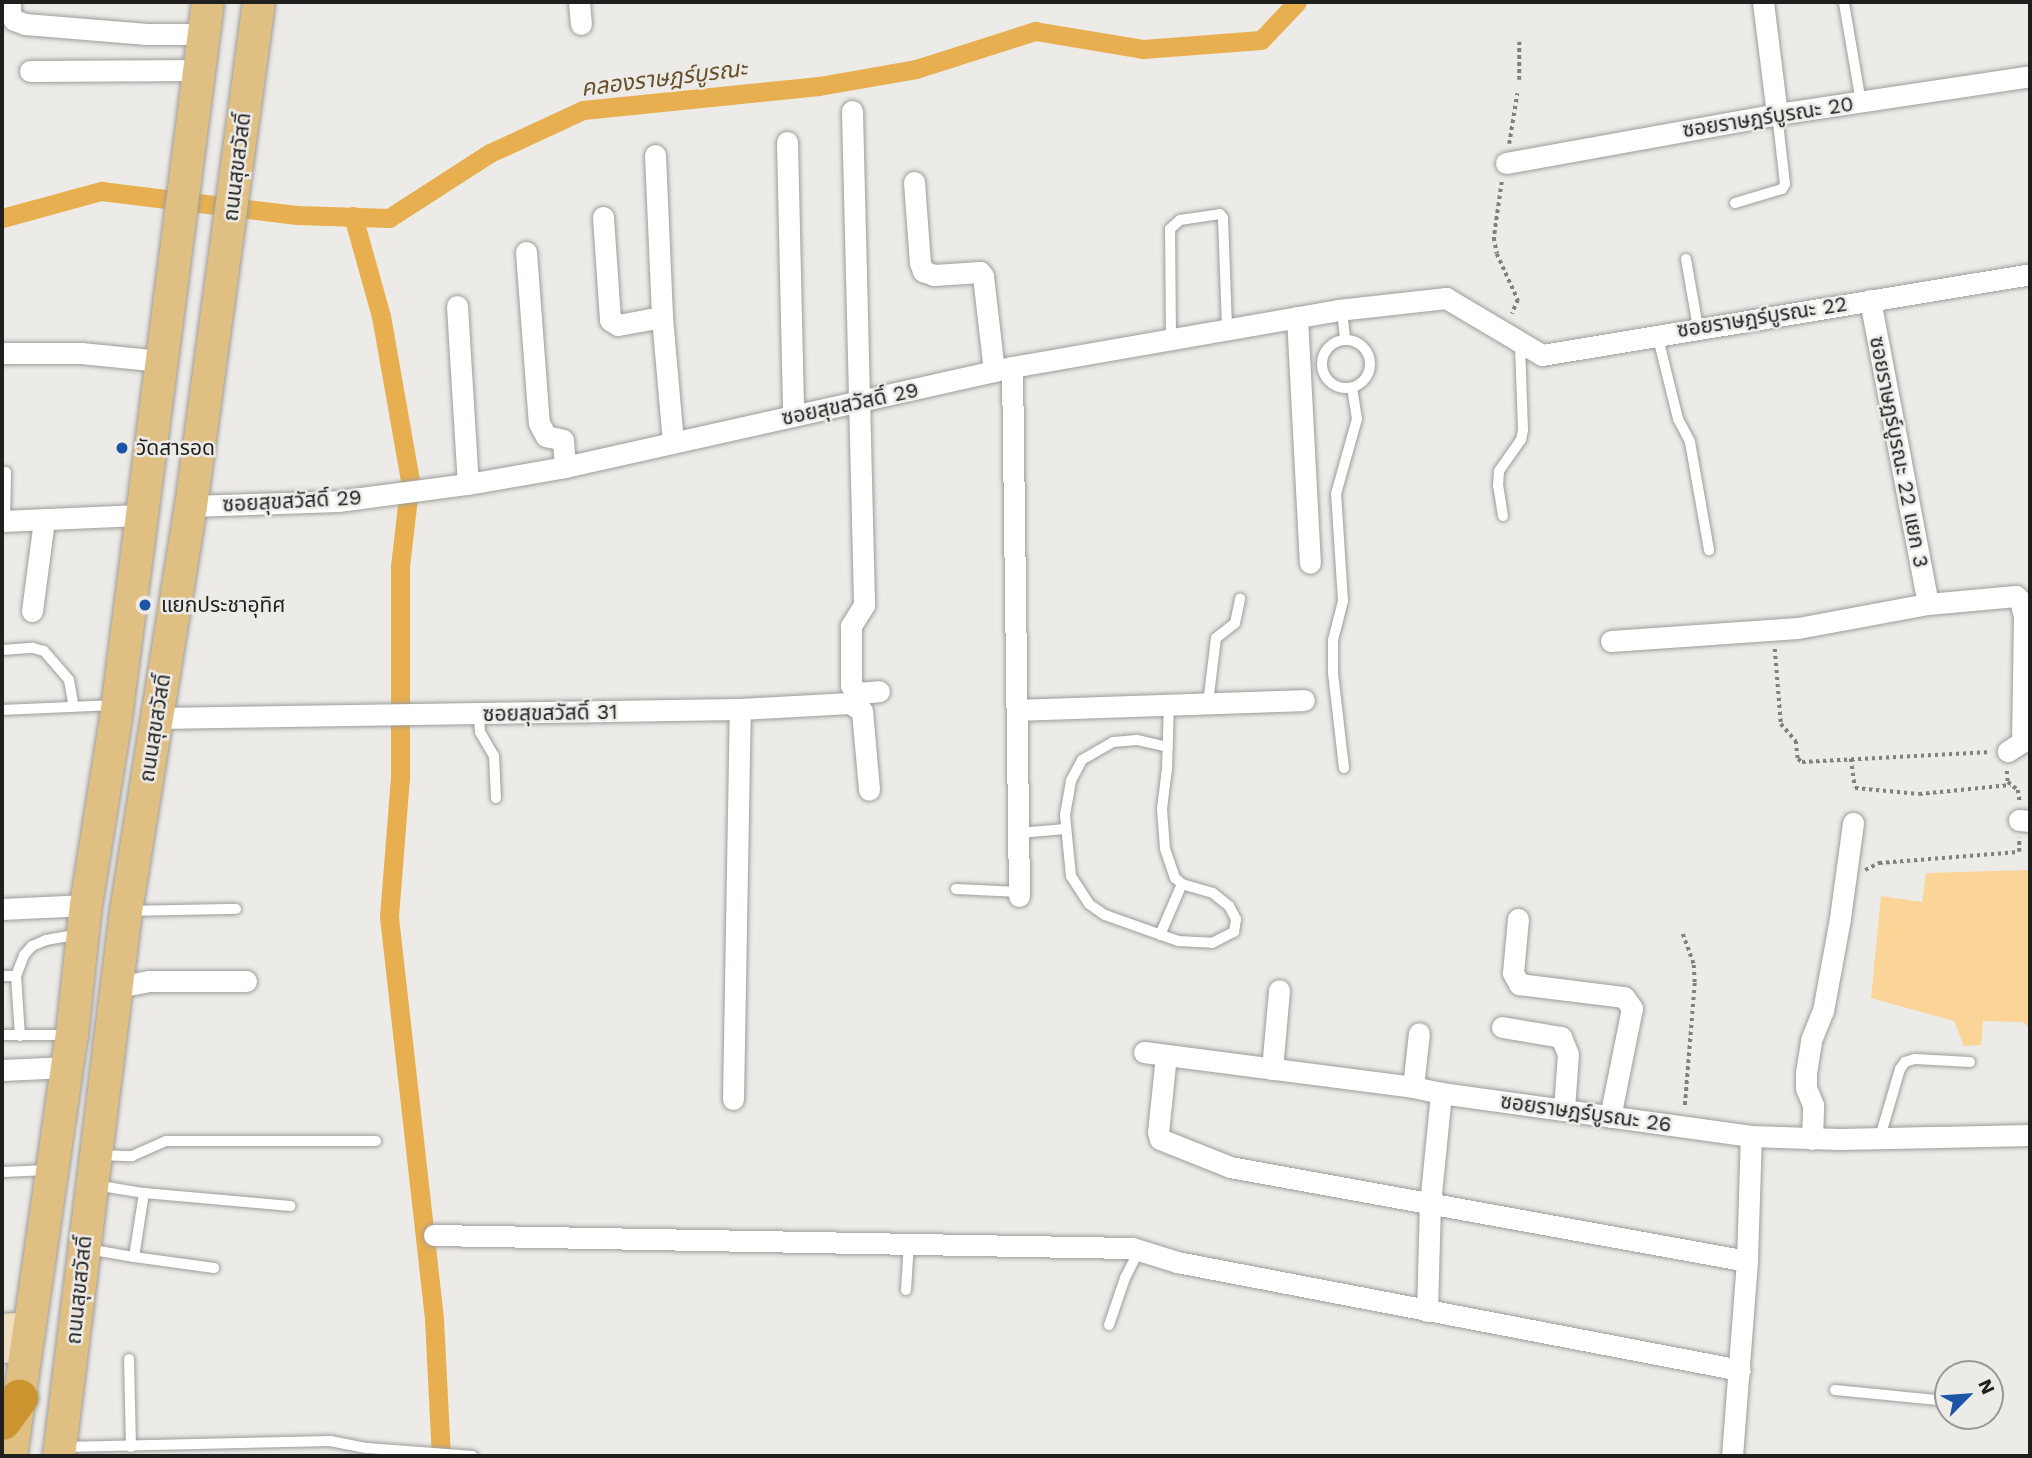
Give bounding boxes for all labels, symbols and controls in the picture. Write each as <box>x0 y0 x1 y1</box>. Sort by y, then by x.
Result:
water label: คลองราษฎร์บูรณะ <box>579 55 749 103</box>
street label: ซอยราษฎร์บูรณะ 20 <box>1681 91 1855 143</box>
street label: ถนนสุขสวัสดิ์ <box>218 111 256 223</box>
street label: ซอยราษฎร์บูรณะ 22 <box>1675 291 1849 343</box>
street label: ซอยราษฏร์บูรณะ 22 แยก 3 <box>1864 334 1934 570</box>
street label: ซอยสุขสวัสดิ์ 29 <box>779 377 921 431</box>
place label: วัดสารอด <box>136 435 215 461</box>
marker: วัดสารอด <box>114 440 130 456</box>
street label: ซอยสุขสวัสดิ์ 29 <box>222 485 362 517</box>
place label: แยกประชาอุทิศ <box>161 592 286 618</box>
marker: แยกประชาอุทิศ <box>135 595 155 615</box>
street label: ถนนสุขสวัสดิ์ <box>134 672 176 784</box>
street label: ซอยสุขสวัสดิ์ 31 <box>482 699 618 727</box>
street label: ซอยราษฎร์บูรณะ 26 <box>1499 1089 1673 1137</box>
street label: ถนนสุขสวัสดิ์ <box>61 1234 97 1346</box>
north arrow <box>1934 1360 2004 1430</box>
text: N <box>1973 1376 2000 1398</box>

